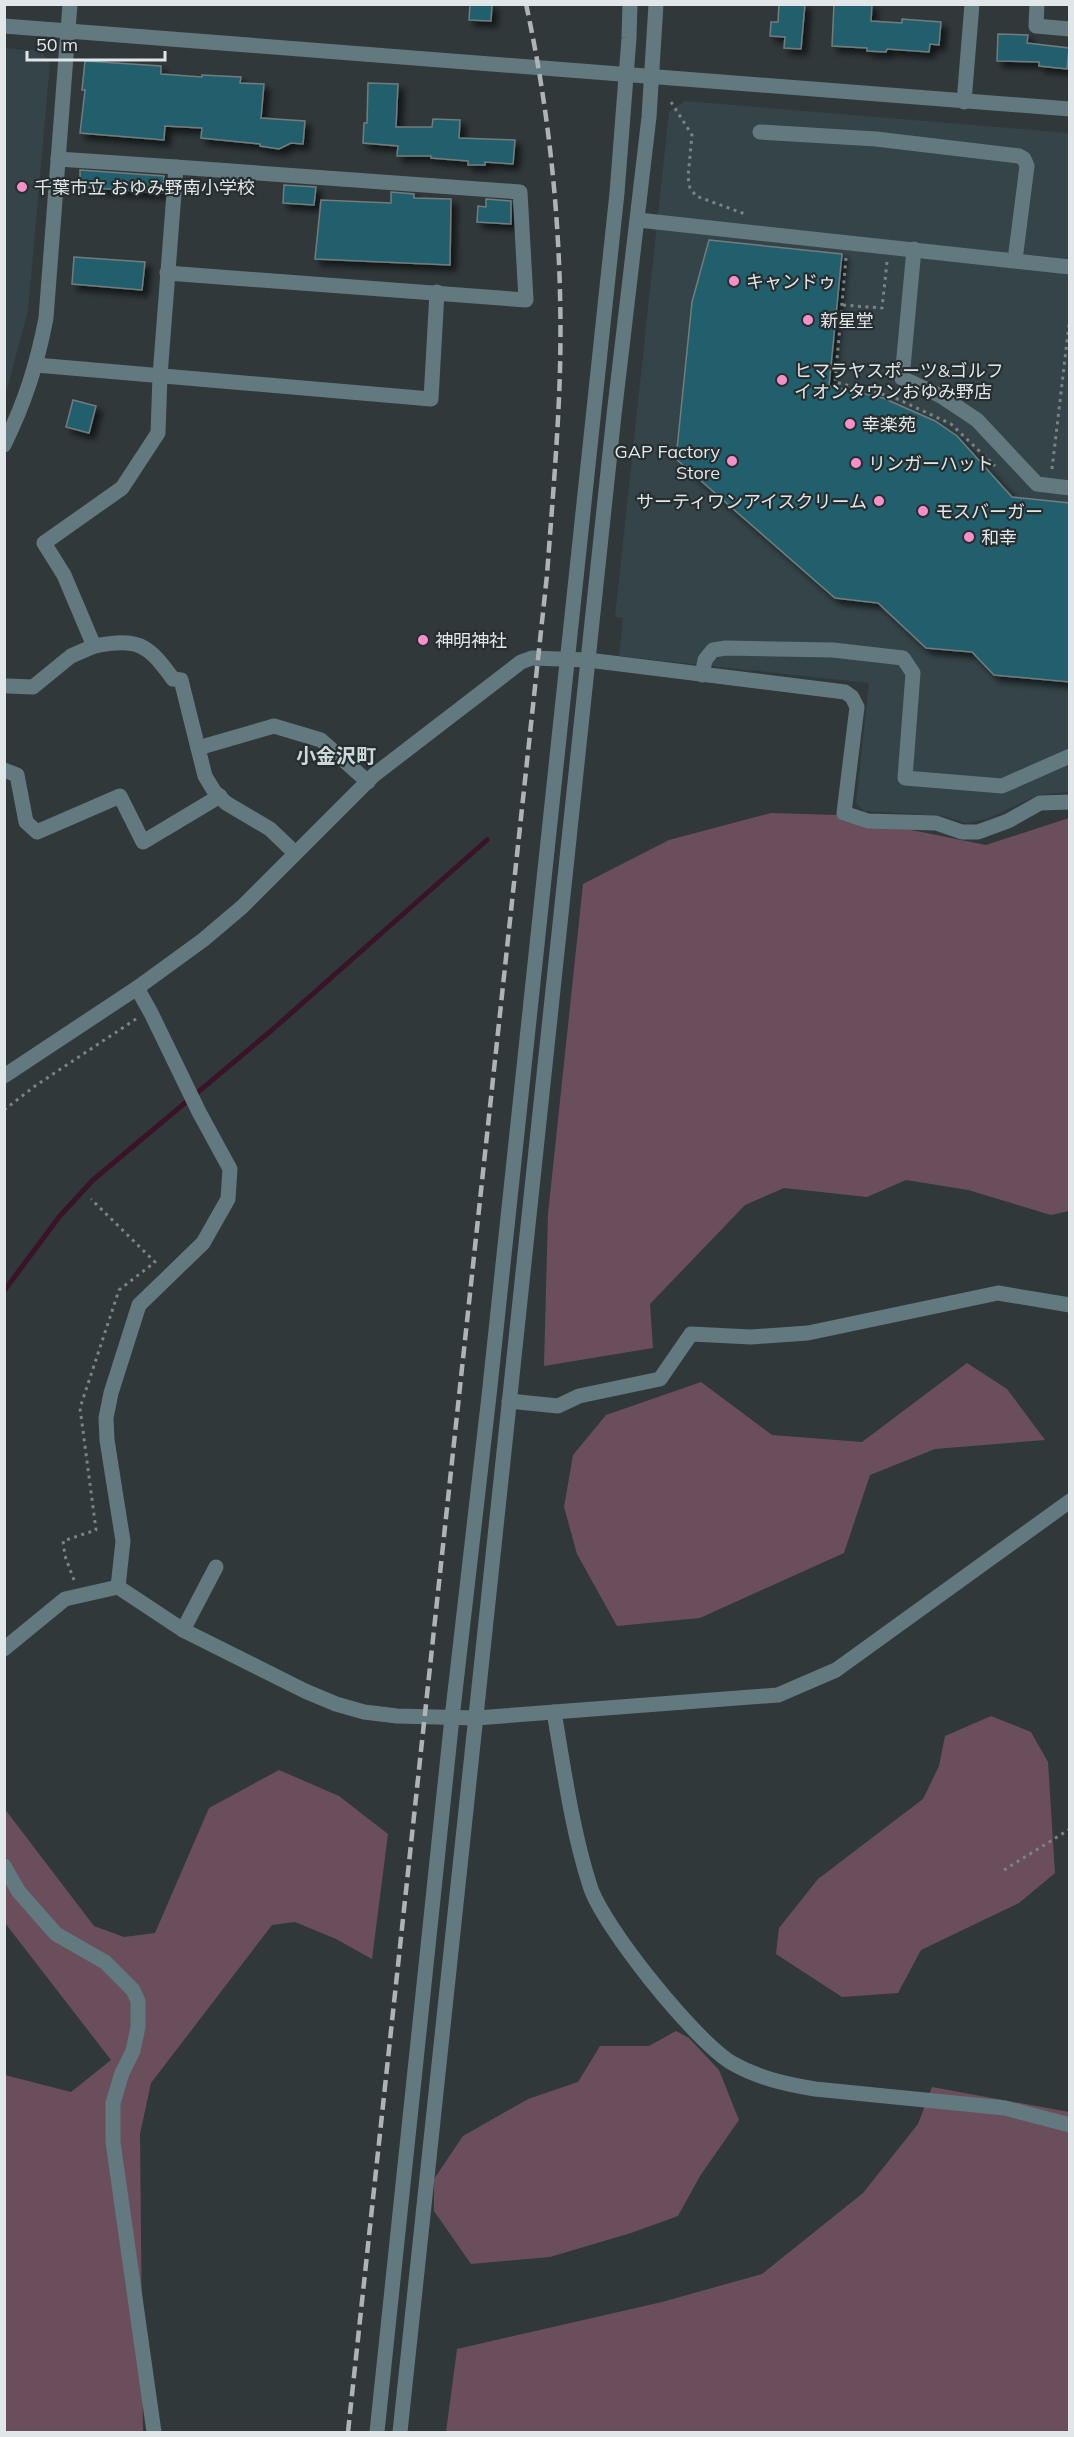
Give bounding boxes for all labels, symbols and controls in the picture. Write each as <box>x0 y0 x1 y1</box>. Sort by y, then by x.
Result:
scale bar <box>27 24 165 62</box>
text: 50 m <box>36 33 78 56</box>
place label: 千葉市立 おゆみ野南小学校 <box>34 176 255 199</box>
marker: 千葉市立 おゆみ野南小学校 <box>15 180 29 194</box>
place label: キャンドゥ <box>746 270 836 293</box>
marker: キャンドゥ <box>727 274 741 288</box>
place label: 新星堂 <box>820 309 874 332</box>
marker: 新星堂 <box>801 313 815 327</box>
place label: ヒマラヤスポーツ&ゴルフ イオンタウンおゆみ野店 <box>794 359 1004 403</box>
marker: ヒマラヤスポーツ&ゴルフ イオンタウンおゆみ野店 <box>775 373 789 387</box>
place label: 幸楽苑 <box>862 413 916 436</box>
marker: 幸楽苑 <box>843 417 857 431</box>
place label: GAP Factory Store <box>615 440 720 484</box>
place label: リンガーハット <box>868 452 994 475</box>
marker: GAP Factory Store <box>725 454 739 468</box>
marker: リンガーハット <box>849 456 863 470</box>
place label: サーティワンアイスクリーム <box>636 490 867 513</box>
marker: サーティワンアイスクリーム <box>872 494 886 508</box>
place label: モスバーガー <box>935 500 1043 523</box>
marker: モスバーガー <box>916 504 930 518</box>
place label: 和幸 <box>981 526 1017 549</box>
marker: 和幸 <box>962 530 976 544</box>
place label: 神明神社 <box>435 629 507 652</box>
marker: 神明神社 <box>416 633 430 647</box>
district label: 小金沢町 <box>296 743 376 768</box>

